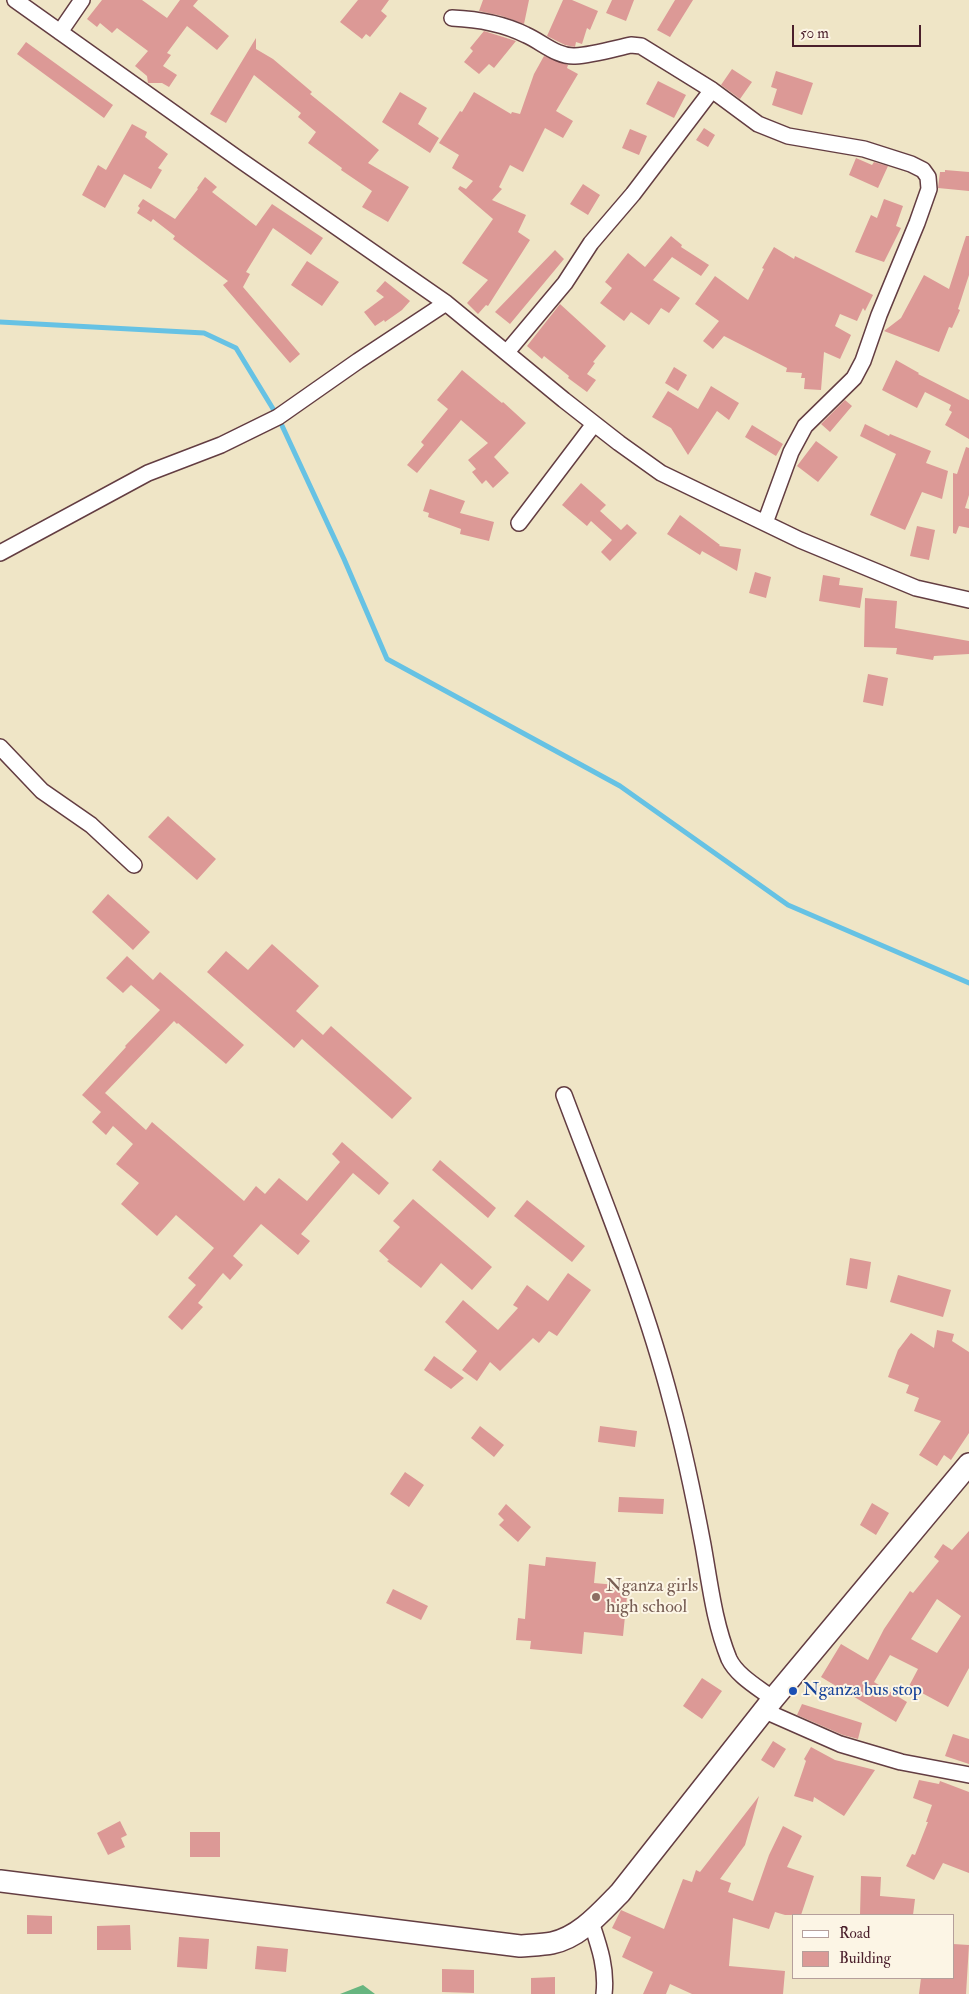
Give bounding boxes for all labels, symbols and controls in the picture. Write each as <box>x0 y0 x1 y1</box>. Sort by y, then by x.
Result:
scale bar <box>794 15 923 47</box>
text: 50 m <box>800 24 829 43</box>
place label: Nganza girls high school <box>606 1576 698 1618</box>
marker: Nganza girls high school <box>590 1591 602 1603</box>
place label: Nganza bus stop <box>803 1680 922 1702</box>
marker: Nganza bus stop <box>787 1685 799 1697</box>
legend <box>792 1914 954 1979</box>
text: Road <box>839 1924 870 1943</box>
text: Building <box>839 1949 891 1968</box>

